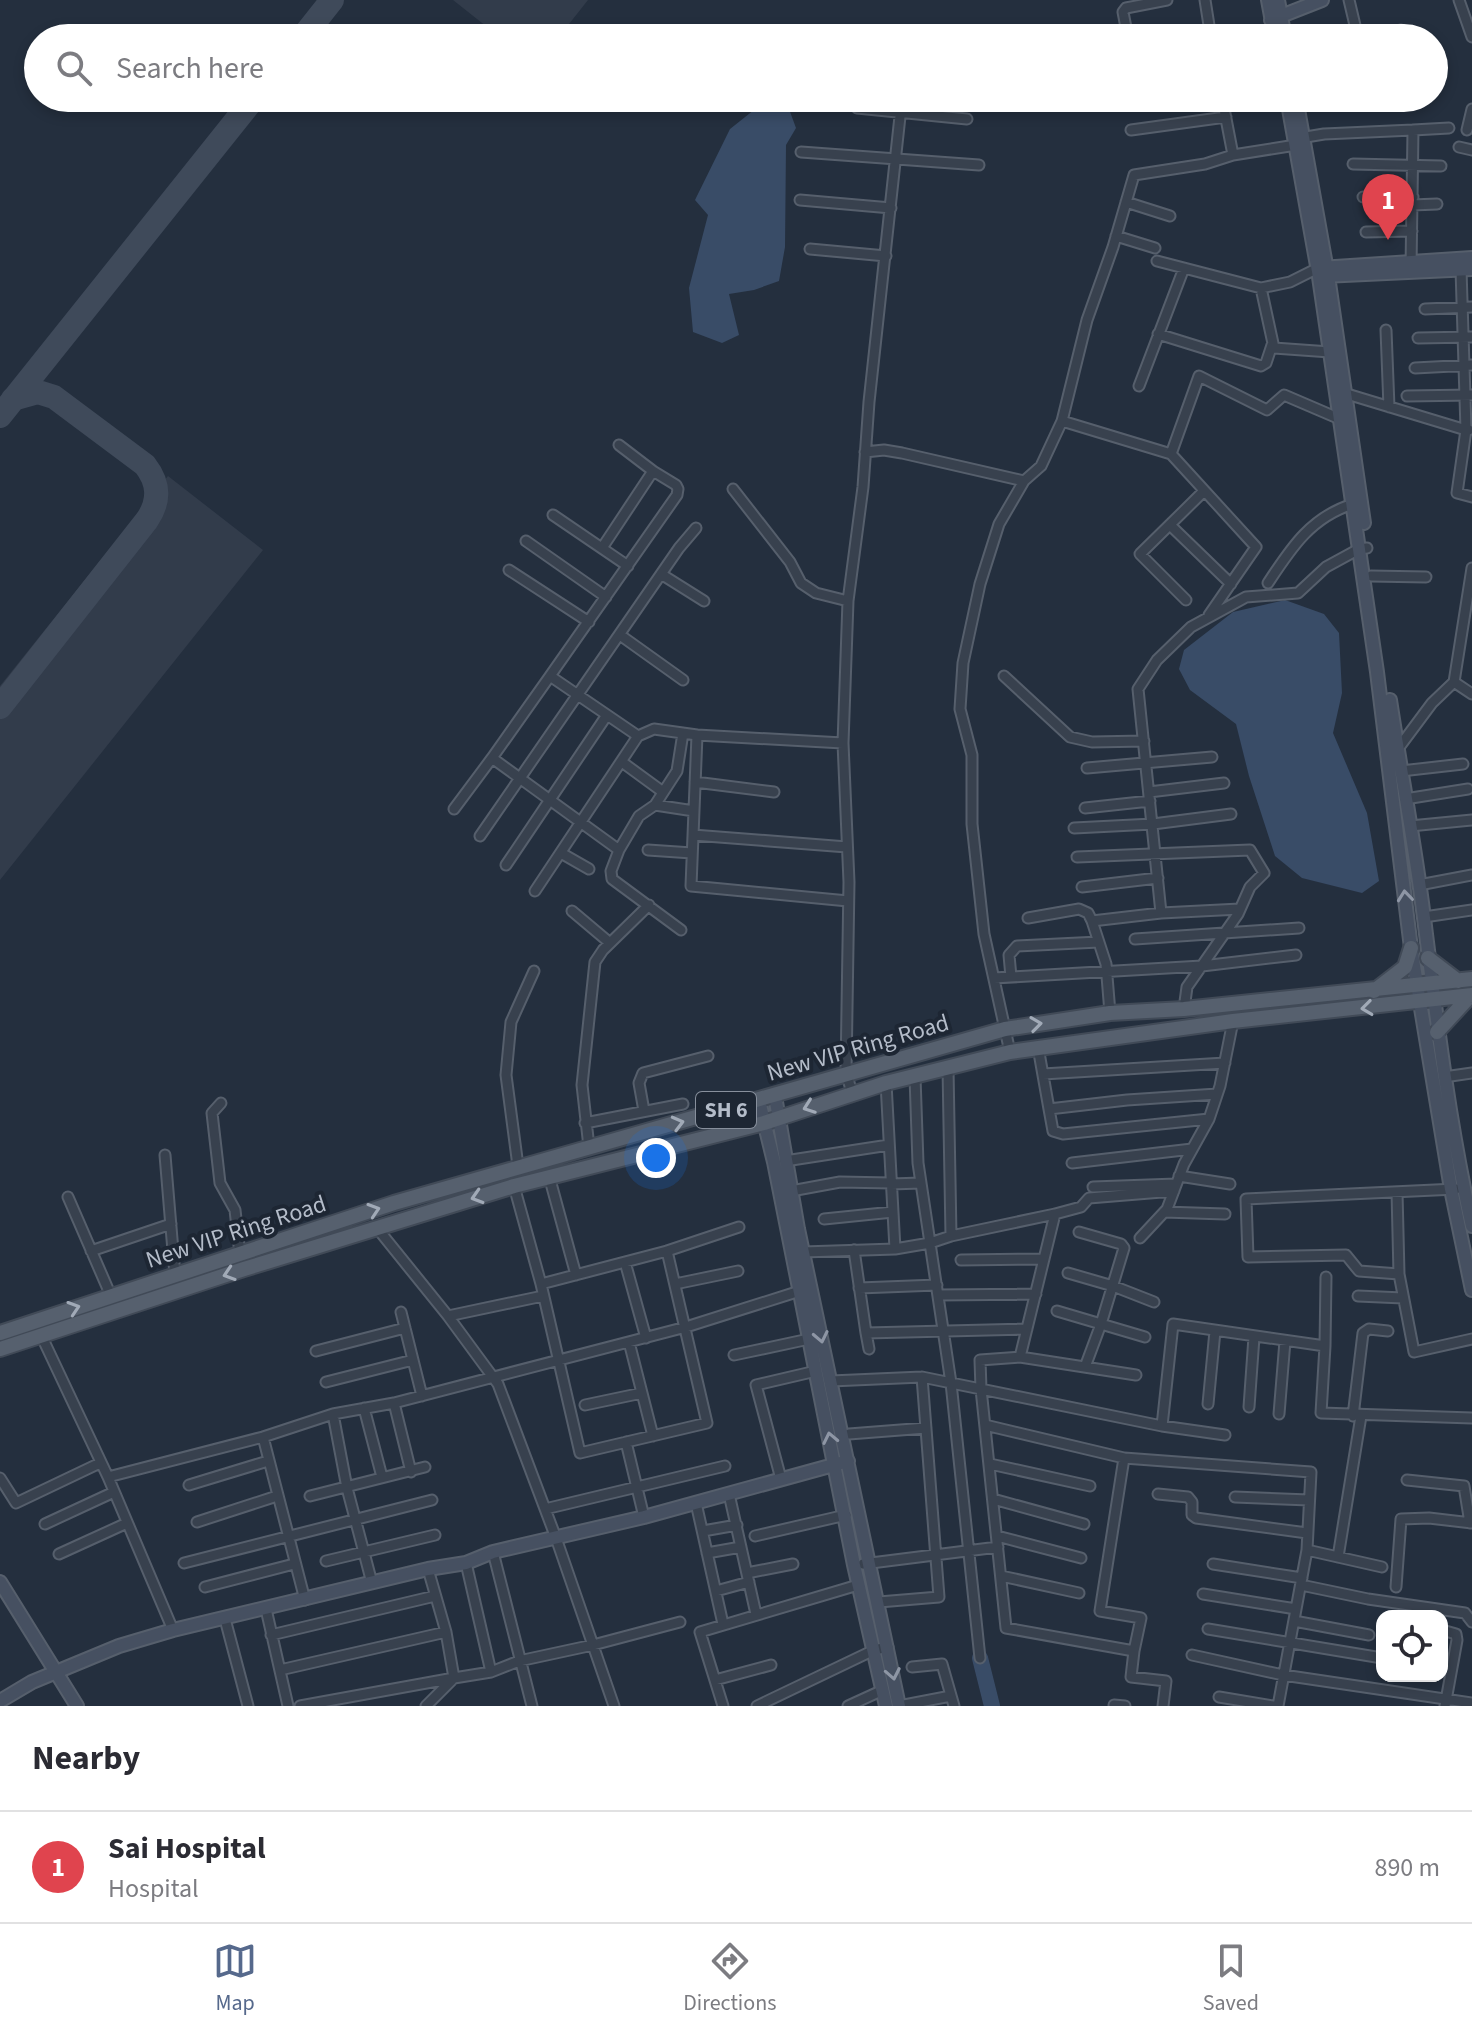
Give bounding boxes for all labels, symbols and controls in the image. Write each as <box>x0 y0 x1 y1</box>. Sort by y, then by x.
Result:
search box <box>24 24 1448 112</box>
icon: search <box>52 46 96 90</box>
text: Search here <box>116 47 264 90</box>
pin: 1 <box>1362 174 1414 240</box>
one-way arrow <box>1397 889 1414 902</box>
one-way arrow <box>1360 999 1373 1016</box>
street label: New VIP Ring Road <box>763 1005 953 1091</box>
one-way arrow <box>1030 1016 1043 1033</box>
road number: SH 6 <box>696 1092 756 1128</box>
one-way arrow <box>803 1098 817 1114</box>
one-way arrow <box>671 1115 685 1132</box>
your location <box>636 1138 676 1178</box>
street label: New VIP Ring Road <box>141 1186 331 1278</box>
one-way arrow <box>471 1188 485 1204</box>
one-way arrow <box>367 1203 381 1219</box>
one-way arrow <box>223 1265 236 1281</box>
one-way arrow <box>66 1302 80 1318</box>
one-way arrow <box>812 1330 829 1344</box>
one-way arrow <box>822 1431 839 1445</box>
map controls <box>1376 1610 1448 1682</box>
button: locate <box>1376 1610 1448 1682</box>
one-way arrow <box>884 1666 901 1680</box>
text: Nearby <box>32 1734 140 1783</box>
text: Sai Hospital <box>108 1827 266 1870</box>
text: 1 <box>51 1849 65 1886</box>
text: 890 m <box>1374 1849 1440 1886</box>
text: Hospital <box>108 1870 199 1907</box>
tab: Map <box>213 1939 257 2019</box>
tab: Directions <box>683 1939 776 2019</box>
tab: Saved <box>1203 1939 1259 2019</box>

